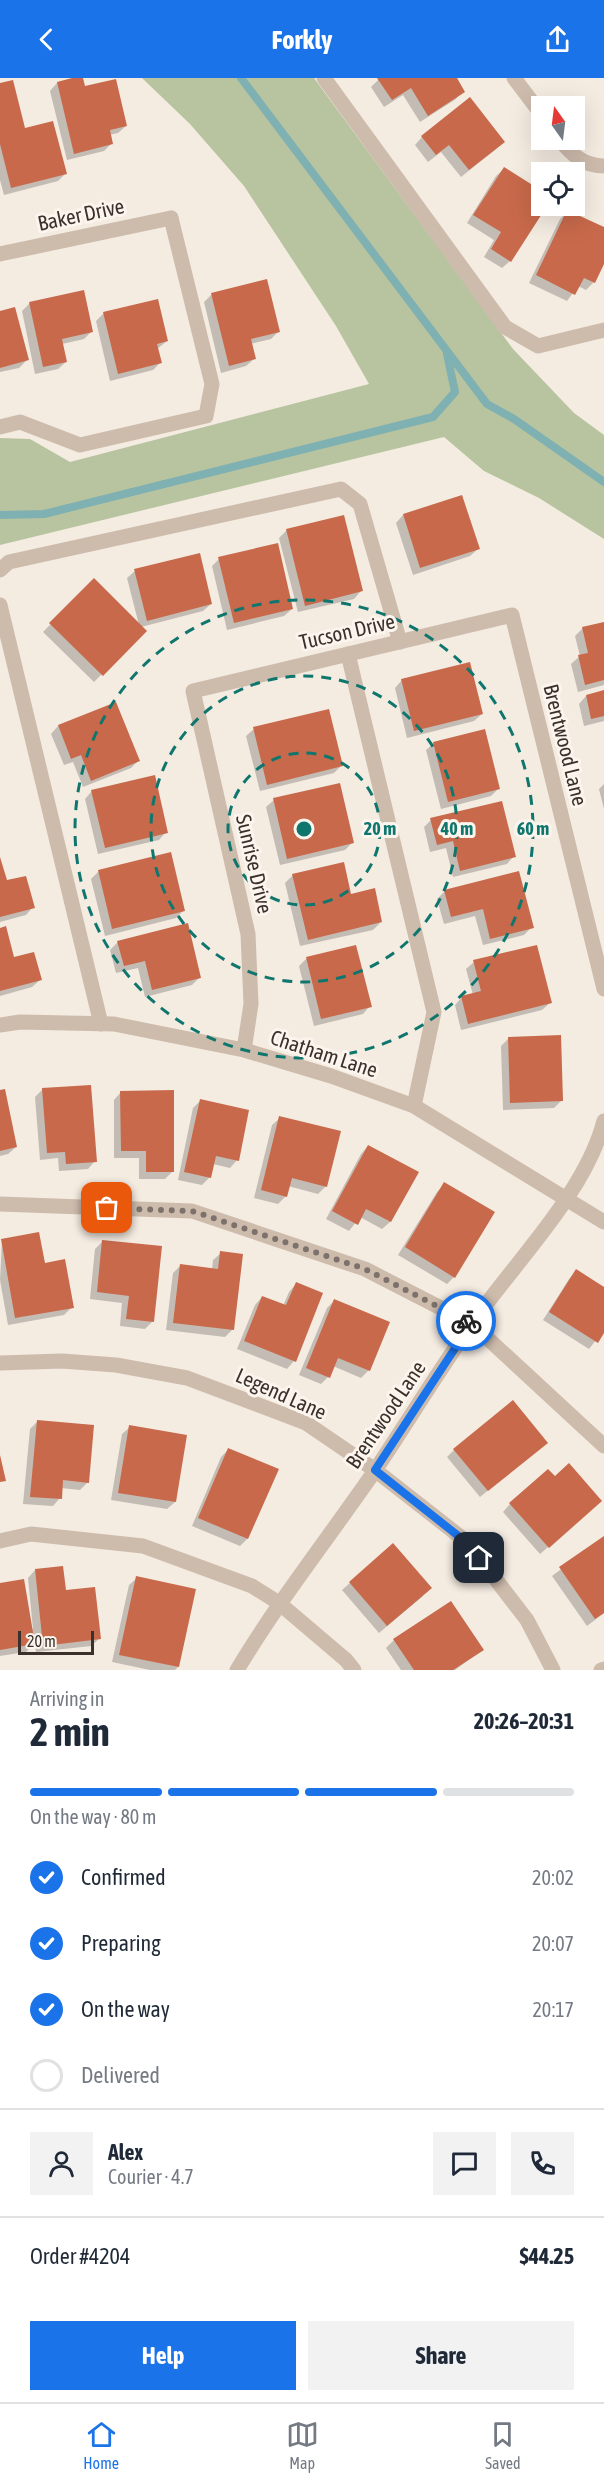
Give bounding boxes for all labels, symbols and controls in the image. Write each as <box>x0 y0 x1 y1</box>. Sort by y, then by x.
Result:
icon: back <box>30 23 63 56</box>
icon: share <box>541 23 574 56</box>
text: Forkly <box>272 24 332 55</box>
north arrow <box>531 96 585 150</box>
map controls <box>531 96 585 216</box>
button: locate <box>531 162 585 216</box>
street label: Baker Drive <box>35 193 126 235</box>
street label: Tucson Drive <box>297 608 397 654</box>
street label: Brentwood Lane <box>539 681 593 808</box>
street label: Sunrise Drive <box>232 812 278 916</box>
text: 20 m <box>364 818 396 839</box>
text: 40 m <box>440 818 473 839</box>
text: 60 m <box>517 818 549 839</box>
centre of rings <box>294 819 314 839</box>
street label: Chatham Lane <box>268 1024 381 1082</box>
pin <box>81 1182 132 1233</box>
icon: bag <box>90 1191 123 1224</box>
courier <box>436 1291 496 1351</box>
icon: bike <box>450 1305 483 1338</box>
street label: Brentwood Lane <box>340 1356 430 1473</box>
street label: Legend Lane <box>232 1363 330 1424</box>
pin <box>453 1532 504 1583</box>
icon: home <box>462 1541 495 1574</box>
scale bar <box>18 1628 94 1656</box>
text: 20 m <box>27 1632 56 1650</box>
text: Arriving in <box>30 1687 104 1710</box>
text: 20:26–20:31 <box>474 1708 574 1734</box>
text: 2 min <box>30 1710 110 1754</box>
text: On the way · 80 m <box>30 1805 156 1828</box>
icon: check <box>30 1861 63 1894</box>
text: Confirmed <box>81 1864 166 1890</box>
text: 20:02 <box>532 1866 574 1889</box>
icon: check <box>30 1927 63 1960</box>
text: Preparing <box>81 1930 161 1956</box>
text: 20:07 <box>532 1932 574 1955</box>
icon: check <box>30 1993 63 2026</box>
text: On the way <box>81 1996 170 2022</box>
text: 20:17 <box>532 1998 574 2021</box>
text: Delivered <box>81 2062 160 2088</box>
button: person <box>30 2132 93 2195</box>
button: chat <box>433 2132 496 2195</box>
button: phone <box>511 2132 574 2195</box>
text: Alex <box>108 2139 143 2165</box>
text: Courier · 4.7 <box>108 2165 194 2188</box>
text: Order #4204 <box>30 2243 130 2269</box>
text: $44.25 <box>519 2243 574 2269</box>
button: Help <box>30 2321 296 2390</box>
button: Share <box>308 2321 574 2390</box>
tab: Home <box>83 2418 119 2472</box>
tab: Map <box>286 2418 319 2472</box>
tab: Saved <box>485 2418 521 2472</box>

